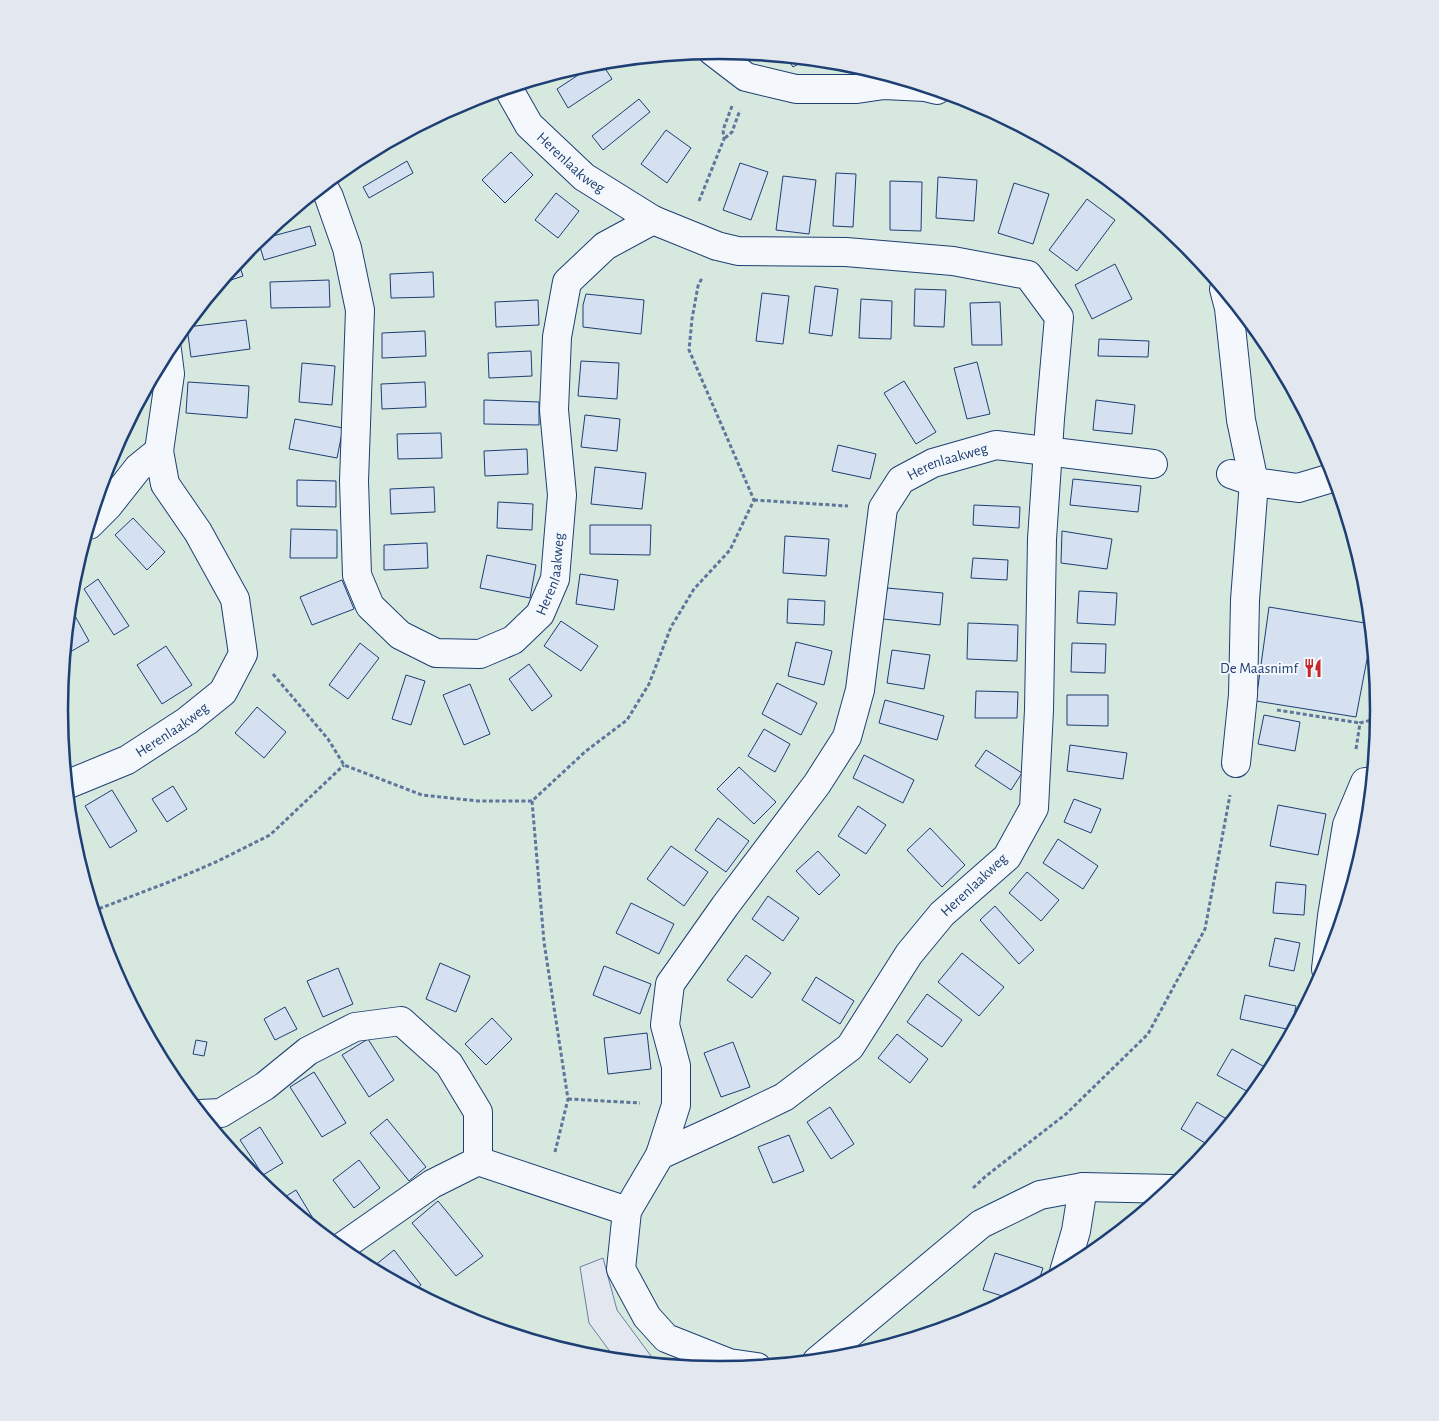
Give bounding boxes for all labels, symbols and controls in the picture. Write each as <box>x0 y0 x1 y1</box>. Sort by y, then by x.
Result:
street label: Herenlaakweg <box>534 129 608 196</box>
street label: Herenlaakweg <box>904 440 990 483</box>
street label: Herenlaakweg <box>533 532 566 617</box>
restaurant icon: De Maasnimf <box>1302 657 1324 679</box>
place label: De Maasnimf <box>1220 661 1299 676</box>
street label: Herenlaakweg <box>133 699 212 760</box>
street label: Herenlaakweg <box>938 850 1011 919</box>

